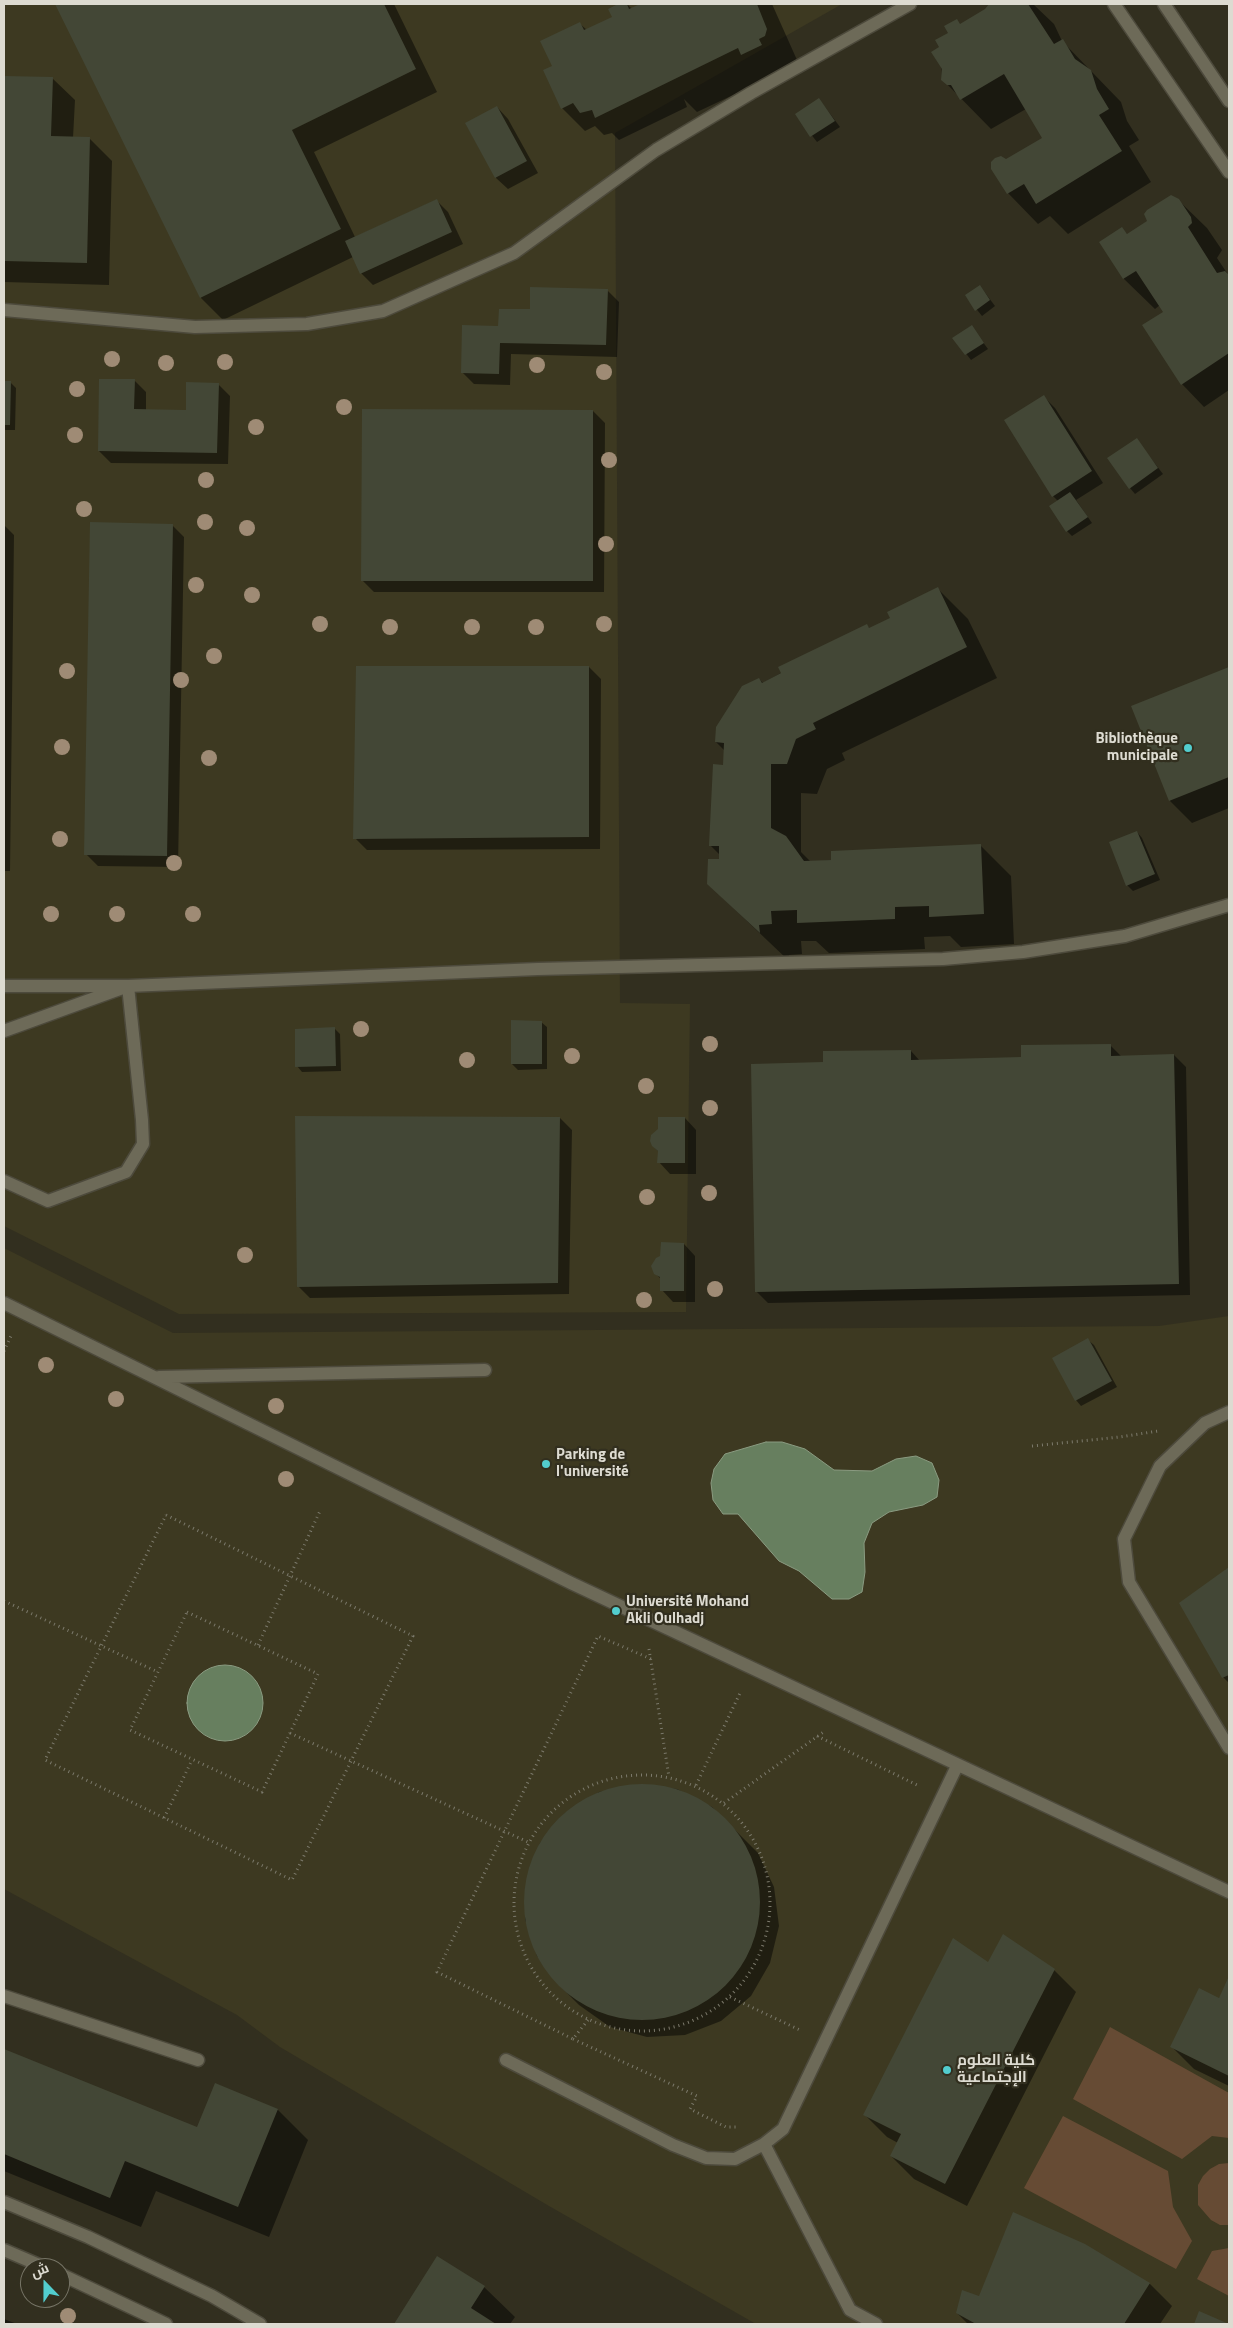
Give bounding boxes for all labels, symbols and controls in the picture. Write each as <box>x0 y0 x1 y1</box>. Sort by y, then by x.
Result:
place label: Bibliothèque municipale <box>1095 730 1178 765</box>
marker: Bibliothèque municipale <box>1182 742 1194 754</box>
place label: Parking de l'université <box>556 1446 629 1481</box>
marker: Parking de l'université <box>540 1458 552 1470</box>
place label: Université Mohand Akli Oulhadj <box>626 1593 749 1628</box>
marker: Université Mohand Akli Oulhadj <box>610 1605 622 1617</box>
place label: كلية العلوم الإجتماعية <box>957 2052 1035 2087</box>
marker: كلية العلوم الإجتماعية <box>941 2064 953 2076</box>
text: ش <box>27 2256 52 2283</box>
north arrow <box>20 2258 70 2308</box>

